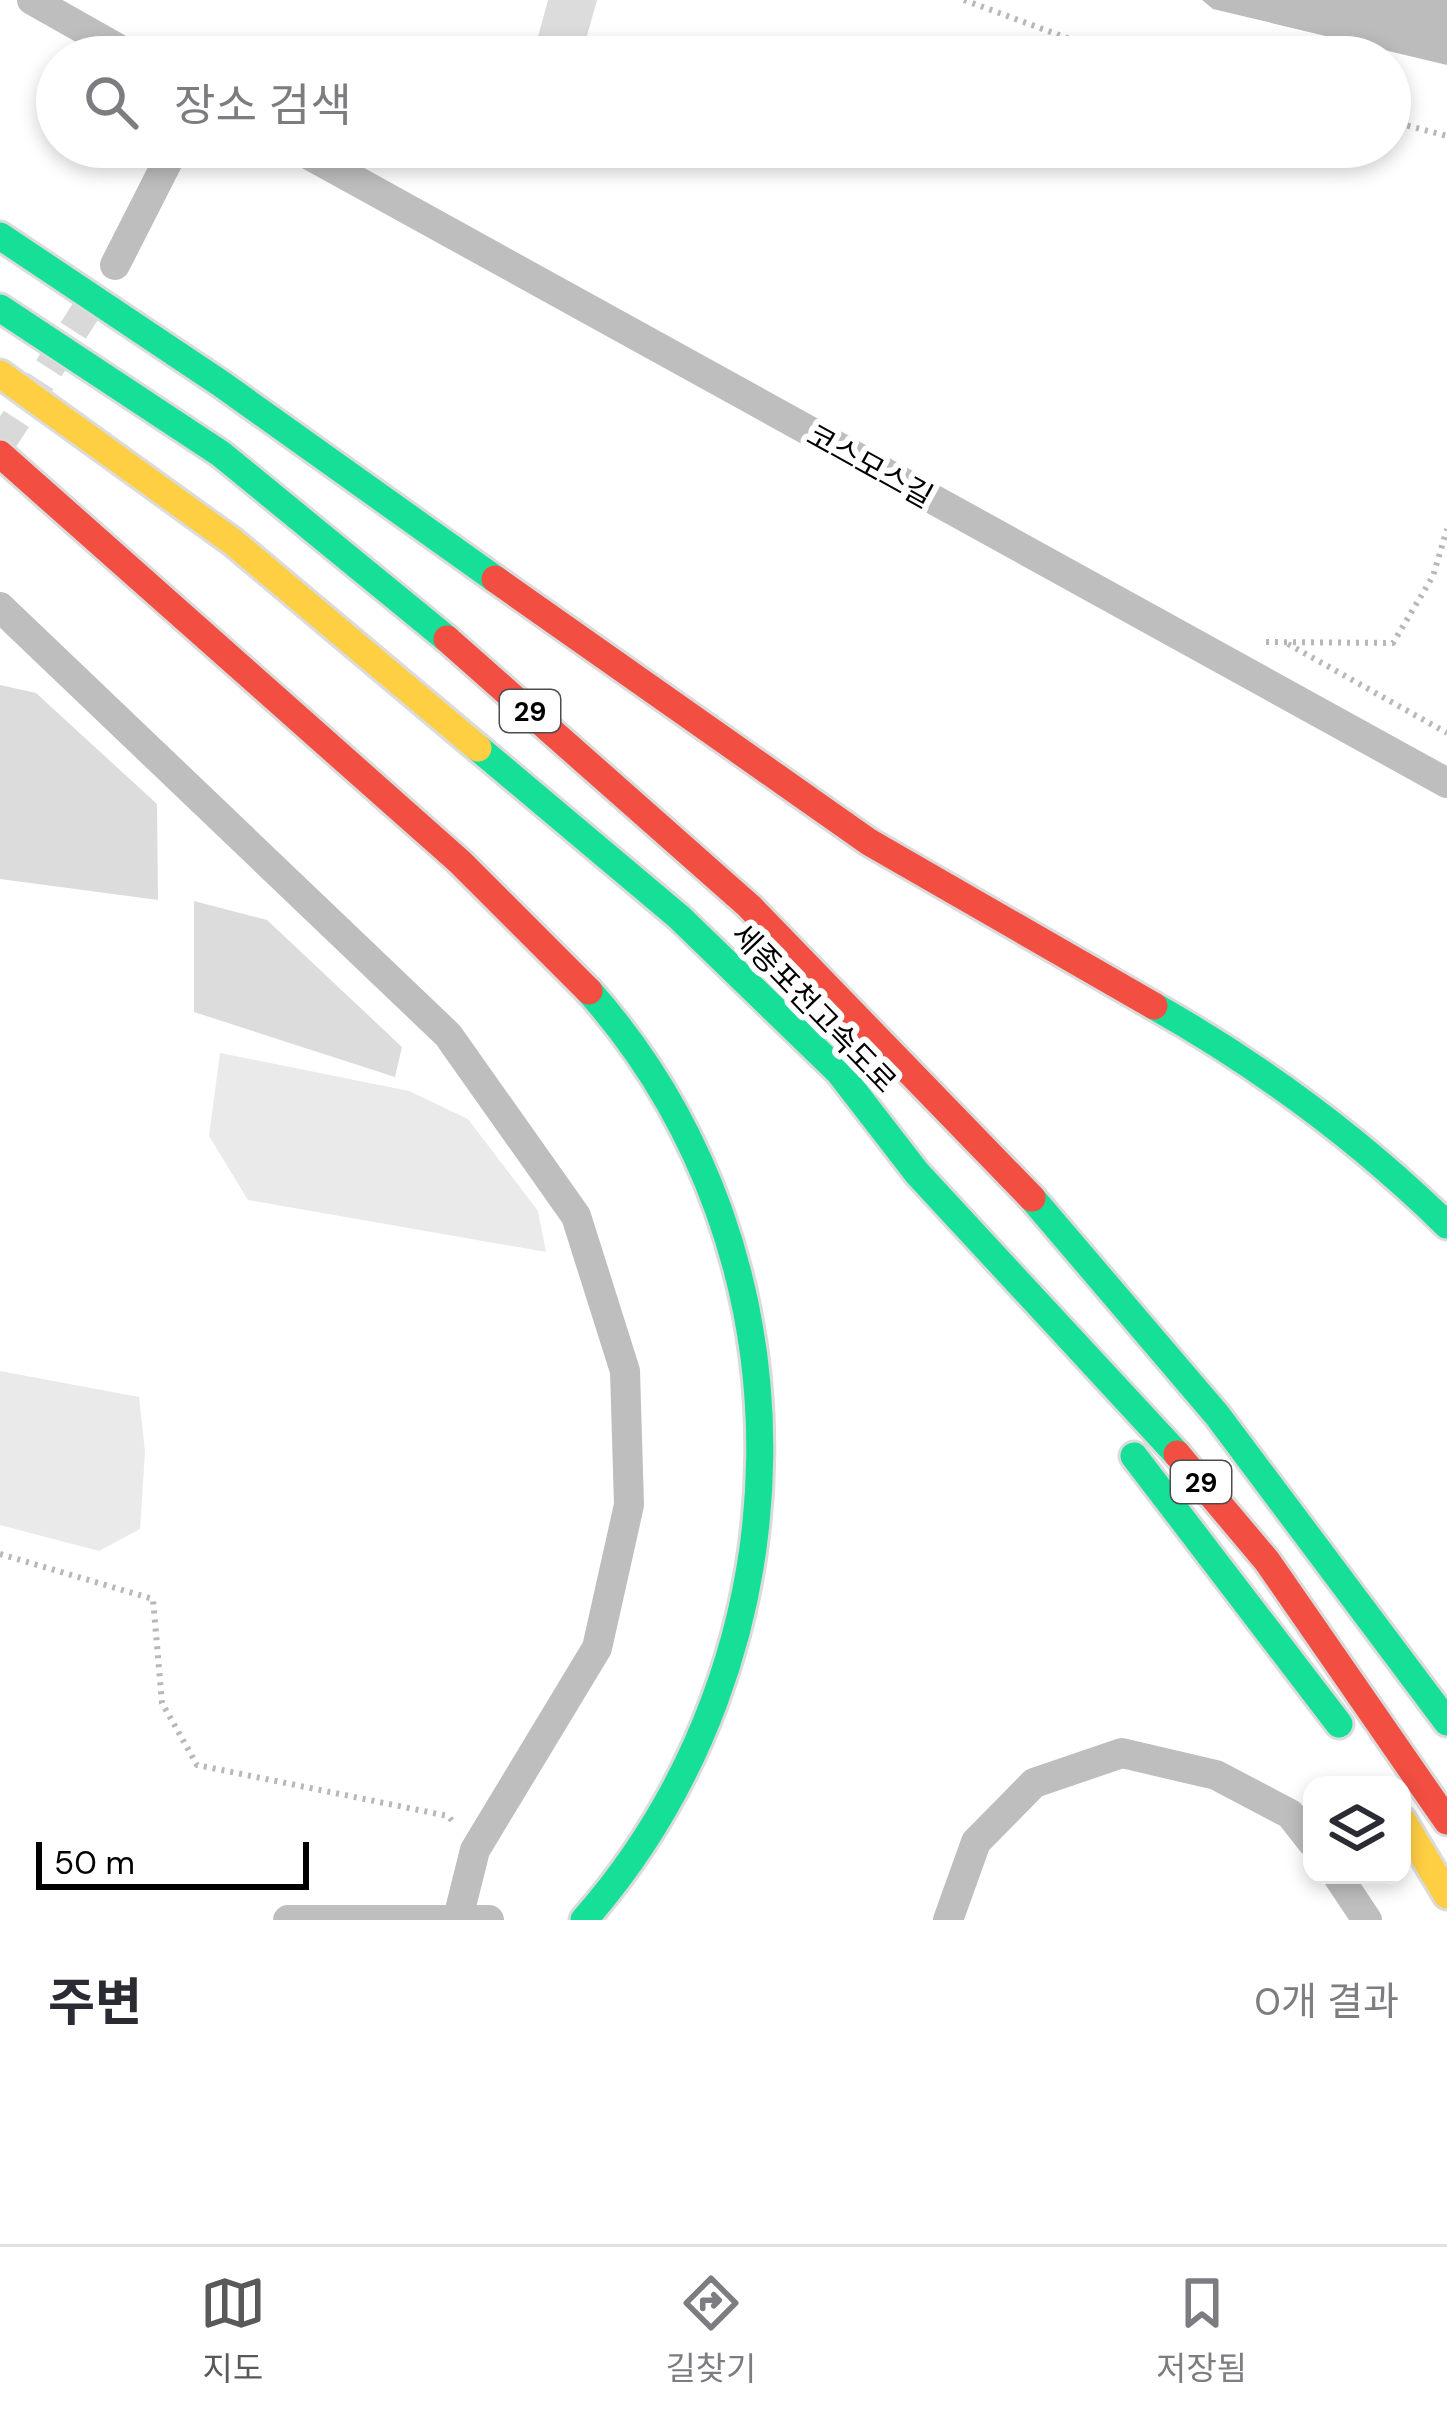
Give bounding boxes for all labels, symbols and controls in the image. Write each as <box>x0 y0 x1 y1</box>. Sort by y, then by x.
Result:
search box <box>36 36 1411 168</box>
icon: search <box>78 69 144 135</box>
text: 장소 검색 <box>174 76 352 135</box>
street label: 코스모스길 <box>800 415 940 517</box>
road number: 29 <box>500 690 560 732</box>
street label: 세종포천고속도로 <box>723 915 905 1101</box>
road number: 29 <box>1171 1461 1231 1503</box>
map controls <box>1303 1776 1411 1884</box>
button: layers <box>1303 1776 1411 1884</box>
scale bar <box>36 1836 309 1889</box>
text: 50 m <box>54 1841 135 1884</box>
text: 주변 <box>48 1969 142 2036</box>
text: 0개 결과 <box>1254 1976 1399 2027</box>
tab: 지도 <box>200 2270 266 2390</box>
tab: 길찾기 <box>665 2270 756 2390</box>
tab: 저장됨 <box>1156 2270 1247 2390</box>

